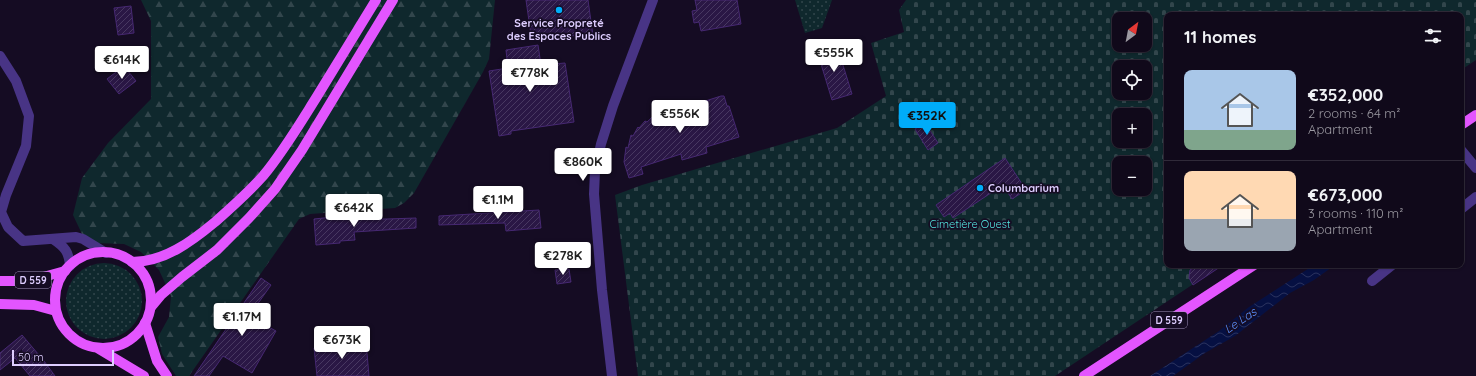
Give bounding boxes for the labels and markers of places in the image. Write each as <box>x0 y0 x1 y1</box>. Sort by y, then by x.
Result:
marker: Service Propreté des Espaces Publics <box>554 5 564 15</box>
place label: Service Propreté des Espaces Publics <box>507 16 611 43</box>
pin: €555K <box>806 39 862 73</box>
pin: €614K <box>94 46 150 80</box>
pin: €778K <box>502 59 558 93</box>
pin: €556K <box>652 100 708 134</box>
pin: €352K <box>899 102 955 136</box>
pin: €860K <box>555 148 611 182</box>
place label: Columbarium <box>988 181 1059 195</box>
marker: Columbarium <box>975 183 985 193</box>
pin: €1.1M <box>470 186 526 220</box>
pin: €642K <box>326 194 382 228</box>
pin: €278K <box>535 242 591 276</box>
pin: €1.17M <box>209 303 275 337</box>
pin: €673K <box>314 326 370 360</box>

